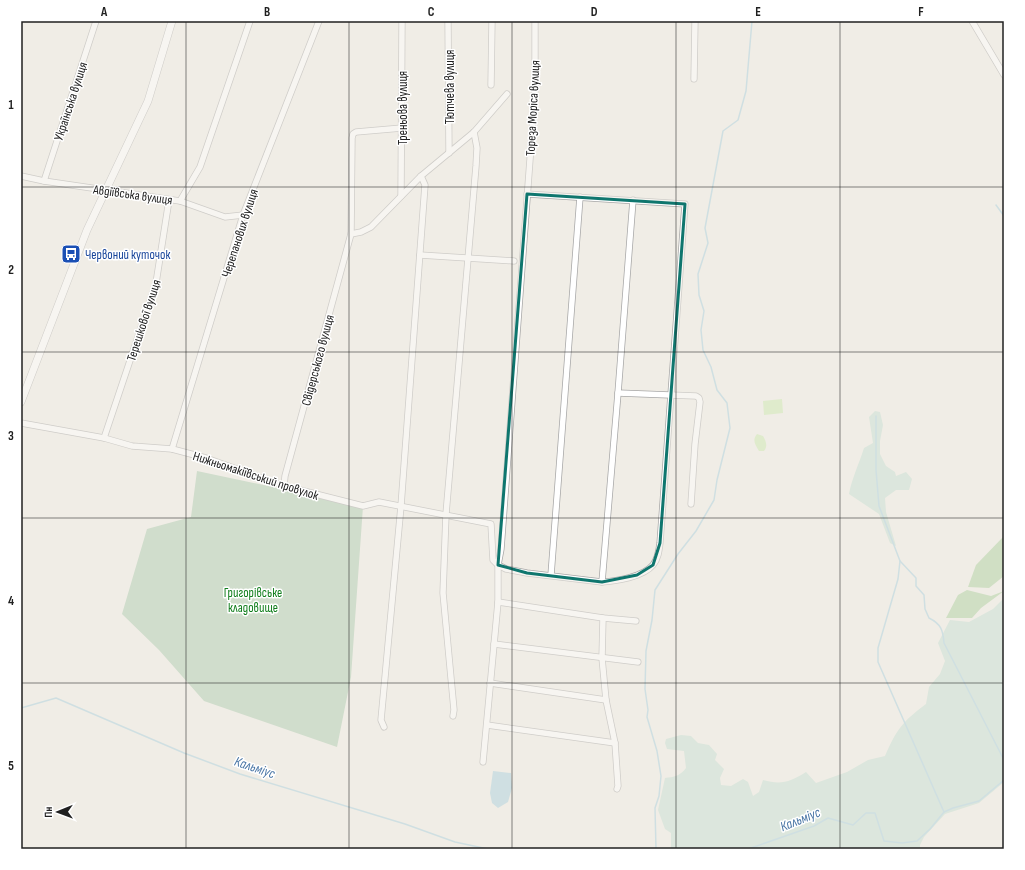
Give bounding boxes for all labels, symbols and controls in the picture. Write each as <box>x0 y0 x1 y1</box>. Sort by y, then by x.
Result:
text: A <box>100 4 108 20</box>
text: B <box>264 4 270 20</box>
text: C <box>428 4 435 20</box>
text: D <box>591 4 598 20</box>
text: E <box>755 4 761 20</box>
text: F <box>918 4 924 20</box>
street label: Тютчева вулиця <box>442 50 458 124</box>
street label: Українська вулиця <box>51 60 91 143</box>
street label: Тореза Моріса вулиця <box>522 60 544 156</box>
street label: Треньова вулиця <box>395 71 411 145</box>
text: 1 <box>8 97 14 113</box>
street label: Авдіївська вулиця <box>91 181 173 208</box>
street label: Черепанових вулиця <box>218 187 262 280</box>
bus stop icon: Червоний куточок <box>60 243 82 265</box>
place label: Червоний куточок <box>85 247 170 263</box>
text: 2 <box>8 262 14 278</box>
street label: Терешкової вулиця <box>123 278 165 363</box>
street label: Свiдерського вулиця <box>298 313 338 408</box>
text: 3 <box>8 428 14 444</box>
street label: Нижньомакіївський провулок <box>191 448 321 504</box>
park label: Григорівське кладовище <box>224 585 282 616</box>
text: 4 <box>8 593 14 609</box>
water label: Кальміус <box>232 753 278 782</box>
text: 5 <box>8 758 14 774</box>
north arrow <box>38 792 78 832</box>
water label: Кальміус <box>778 804 823 835</box>
text: Пн <box>42 807 55 818</box>

